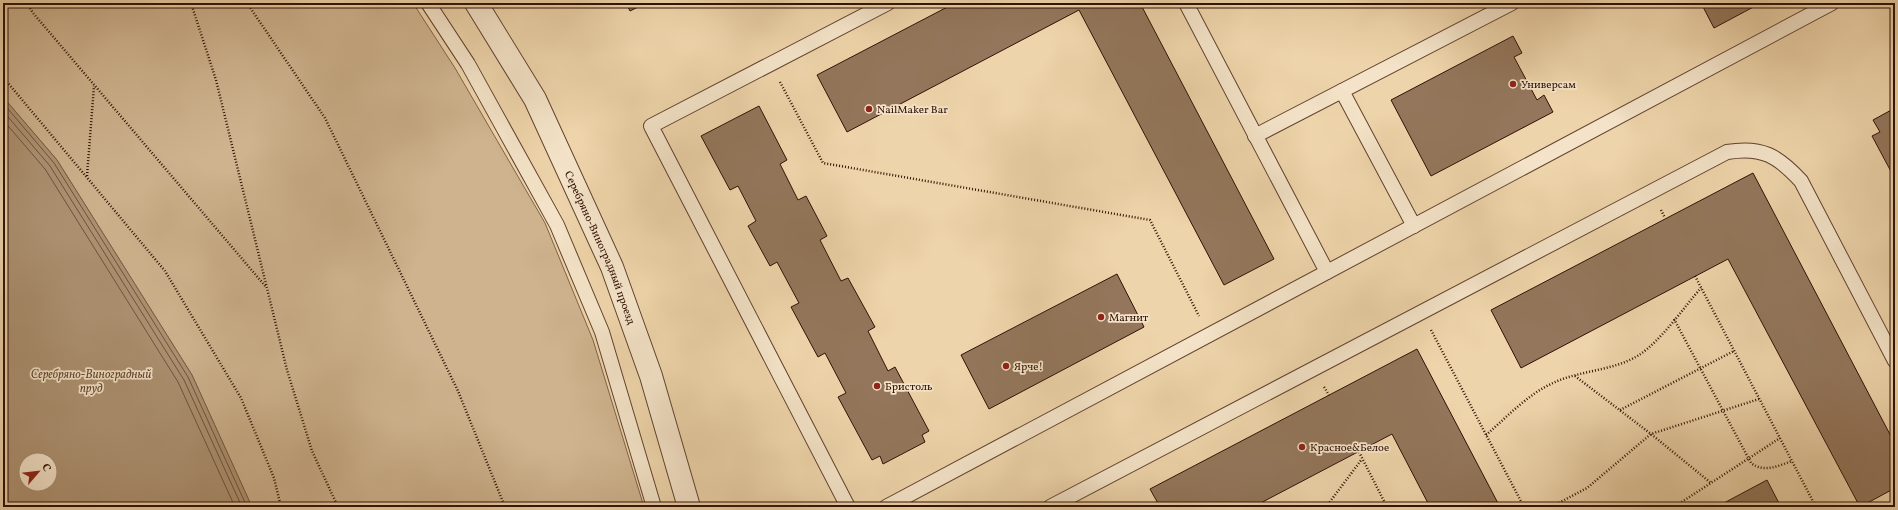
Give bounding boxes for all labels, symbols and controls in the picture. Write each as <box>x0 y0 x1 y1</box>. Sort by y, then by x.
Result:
place label: Универсам <box>1521 78 1576 93</box>
marker: Универсам <box>1508 79 1518 89</box>
place label: NailMaker Bar <box>877 103 948 118</box>
marker: NailMaker Bar <box>864 104 874 114</box>
street label: Серебряно-Виноградный проезд <box>560 169 638 328</box>
place label: Магнит <box>1109 311 1149 326</box>
marker: Магнит <box>1096 312 1106 322</box>
place label: Ярче! <box>1014 360 1043 375</box>
marker: Ярче! <box>1001 361 1011 371</box>
water label: Серебряно-Виноградный пруд <box>31 367 151 397</box>
place label: Бристоль <box>885 380 933 395</box>
marker: Бристоль <box>872 381 882 391</box>
place label: Красное&Белое <box>1310 441 1389 456</box>
marker: Красное&Белое <box>1297 442 1307 452</box>
north arrow <box>18 452 58 492</box>
text: С <box>37 461 54 475</box>

